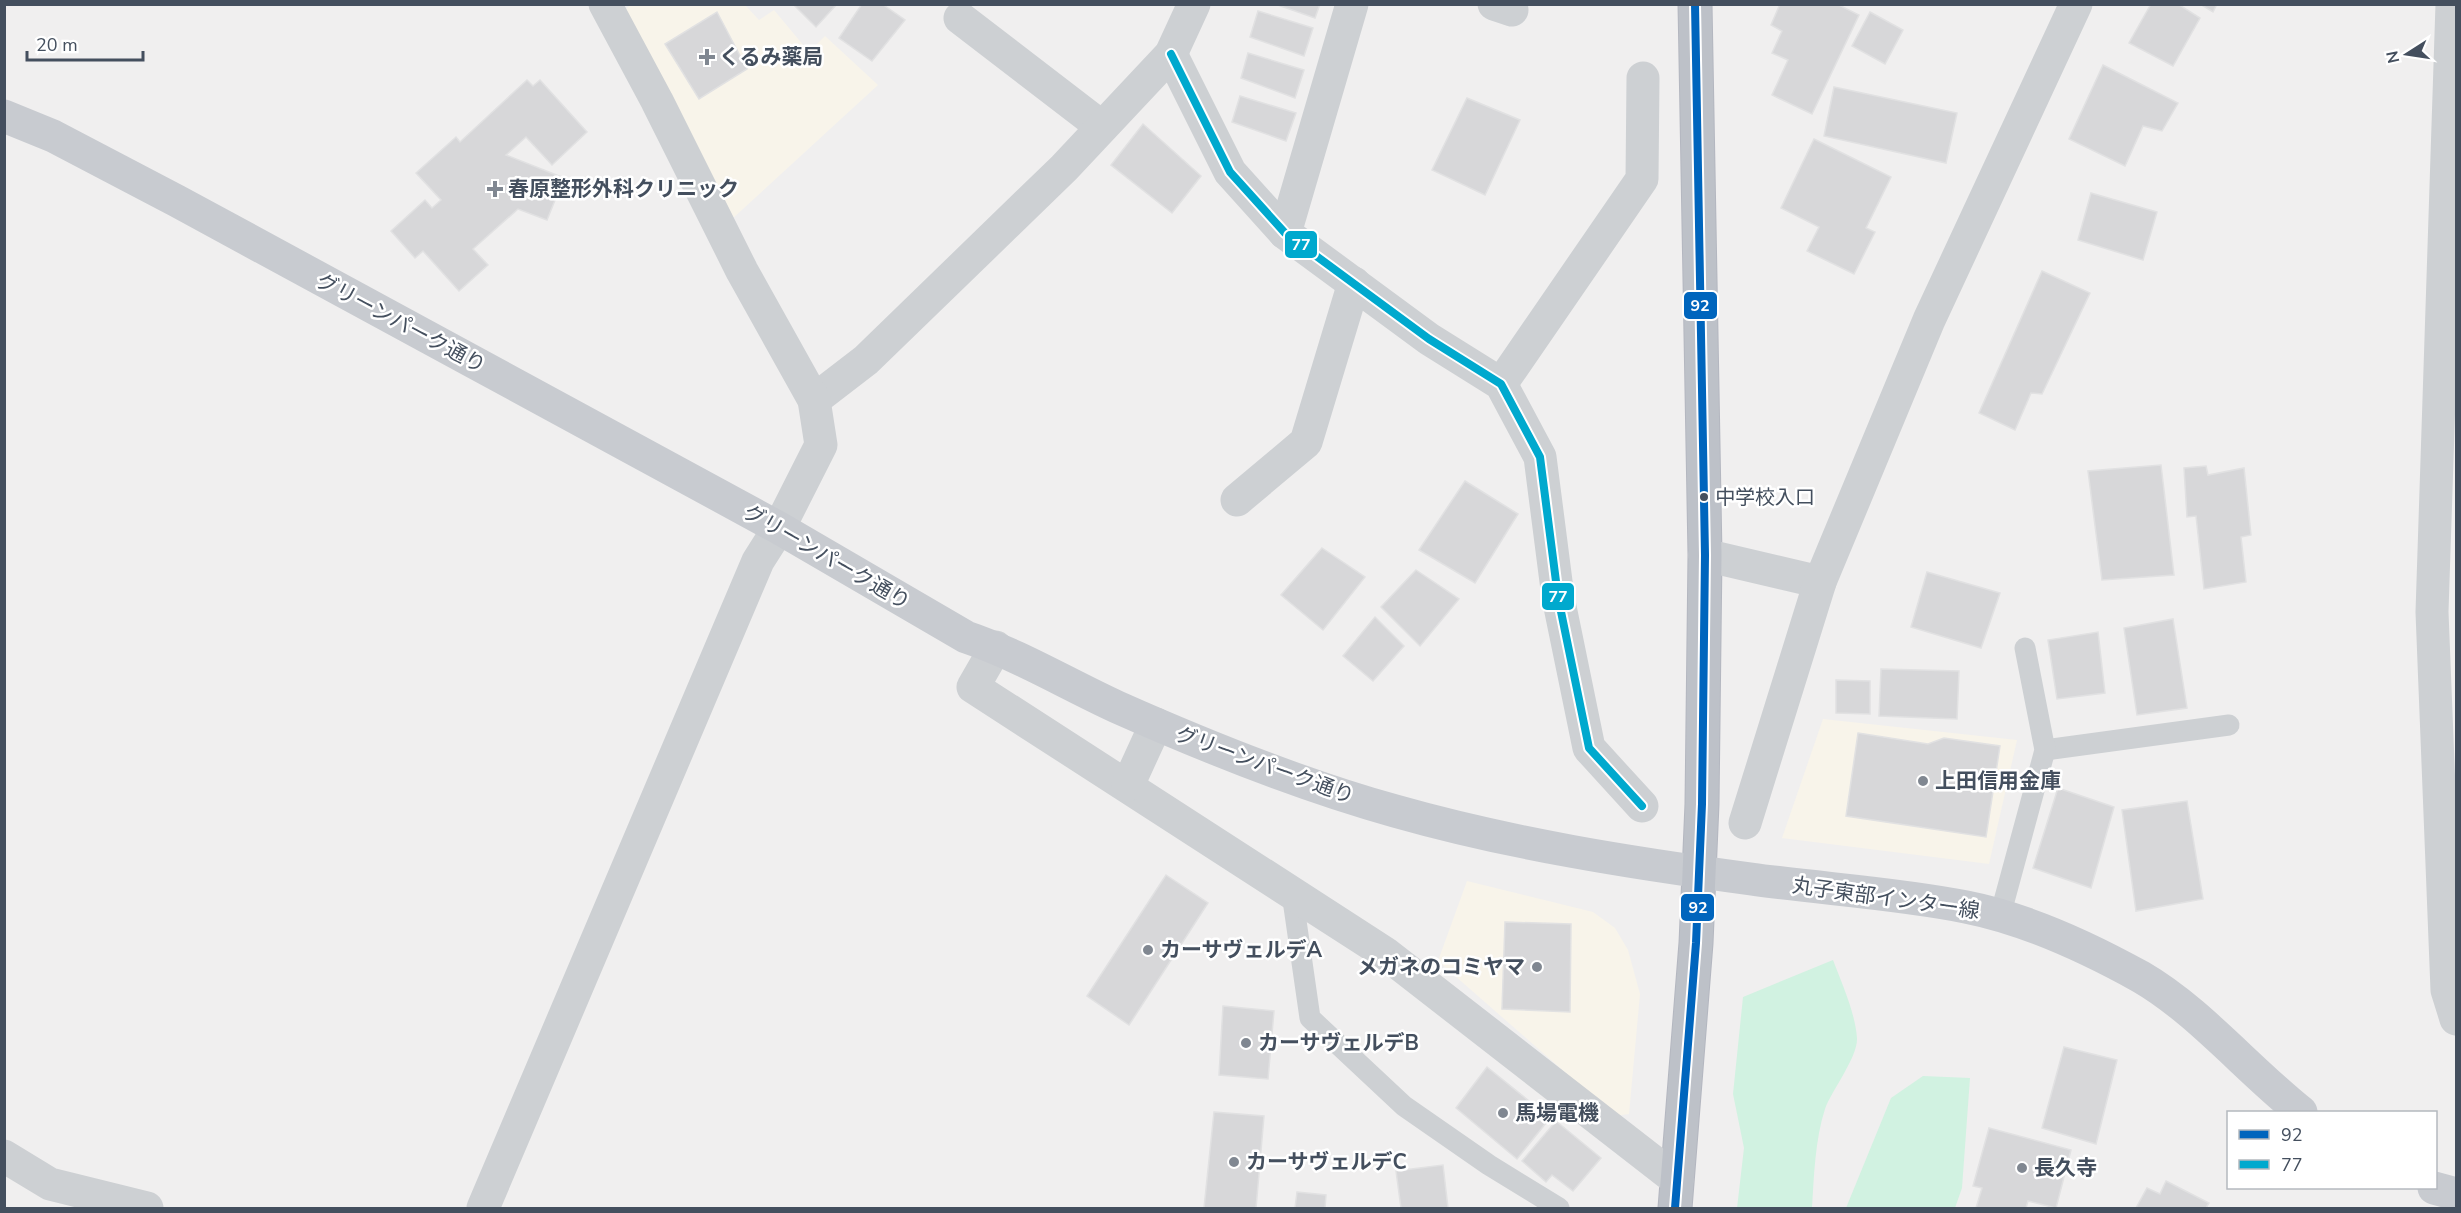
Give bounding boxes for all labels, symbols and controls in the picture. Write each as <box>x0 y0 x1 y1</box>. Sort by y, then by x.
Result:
scale bar <box>27 24 142 62</box>
north arrow <box>2377 24 2437 84</box>
text: 20 m <box>36 33 78 57</box>
place label: くるみ薬局 <box>719 43 824 71</box>
text: N <box>2381 49 2405 65</box>
marker: くるみ薬局 <box>700 50 714 64</box>
place label: 春原整形外科クリニック <box>508 175 739 203</box>
marker: 春原整形外科クリニック <box>486 180 504 198</box>
line badge: 77 <box>1284 230 1318 259</box>
text: 77 <box>1291 234 1311 256</box>
street label: グリーンパーク通り <box>311 267 491 379</box>
line badge: 92 <box>1683 291 1718 320</box>
text: 92 <box>1690 295 1710 317</box>
place label: 中学校入口 <box>1715 484 1815 511</box>
marker: 中学校入口 <box>1698 491 1710 503</box>
street label: グリーンパーク通り <box>739 498 915 616</box>
line badge: 77 <box>1541 582 1575 611</box>
text: 77 <box>1548 586 1568 608</box>
street label: グリーンパーク通り <box>1172 720 1358 810</box>
place label: 上田信用金庫 <box>1935 767 2061 795</box>
marker: 上田信用金庫 <box>1916 774 1930 788</box>
street label: 丸子東部インター線 <box>1790 871 1982 925</box>
line badge: 92 <box>1680 893 1715 922</box>
text: 92 <box>1688 897 1708 919</box>
place label: カーサヴェルデA <box>1160 936 1323 964</box>
marker: カーサヴェルデA <box>1141 943 1155 957</box>
place label: メガネのコミヤマ <box>1357 953 1525 981</box>
marker: メガネのコミヤマ <box>1530 960 1544 974</box>
place label: カーサヴェルデB <box>1258 1029 1419 1057</box>
marker: カーサヴェルデB <box>1239 1036 1253 1050</box>
place label: 馬場電機 <box>1515 1099 1599 1127</box>
marker: 馬場電機 <box>1496 1106 1510 1120</box>
legend <box>2227 1111 2437 1189</box>
text: 92 <box>2281 1123 2303 1147</box>
place label: カーサヴェルデC <box>1246 1148 1407 1176</box>
text: 77 <box>2281 1153 2303 1177</box>
place label: 長久寺 <box>2034 1154 2097 1182</box>
marker: カーサヴェルデC <box>1227 1155 1241 1169</box>
marker: 長久寺 <box>2015 1161 2029 1175</box>

